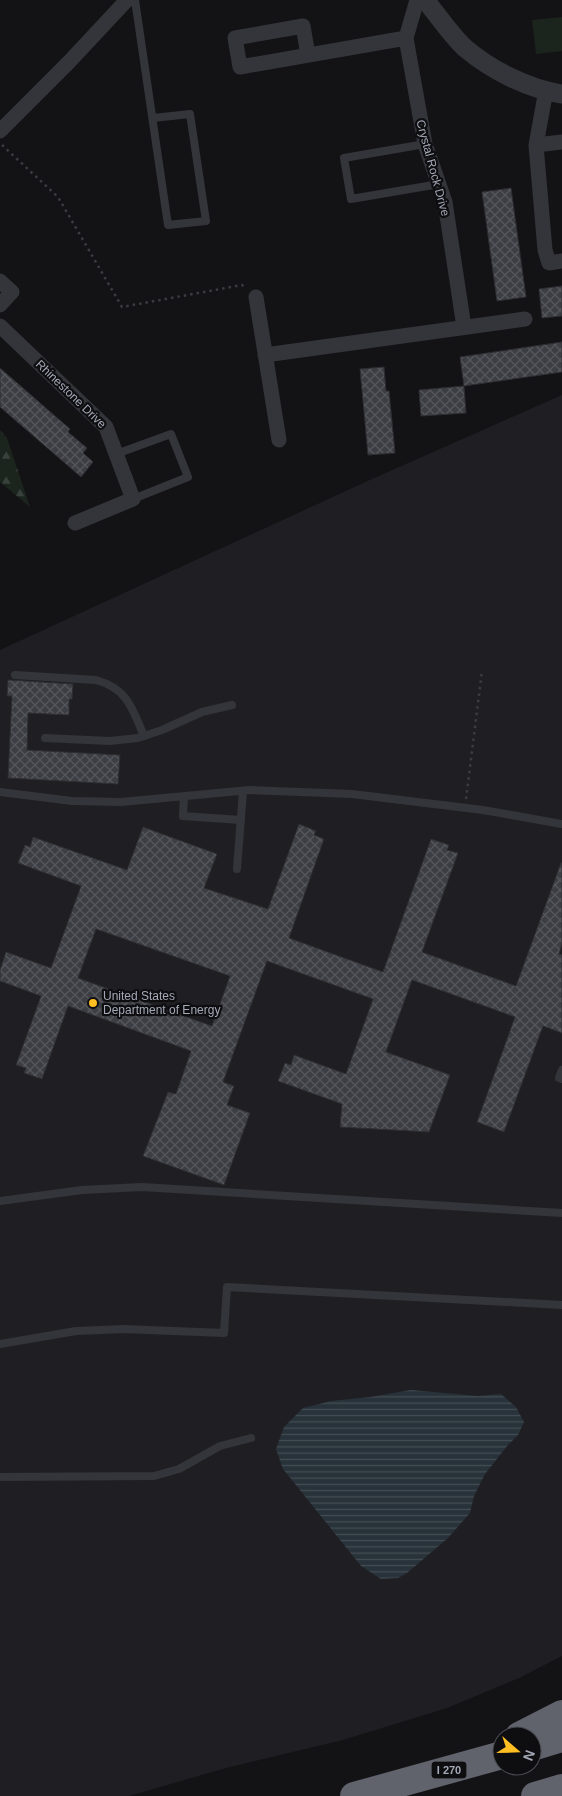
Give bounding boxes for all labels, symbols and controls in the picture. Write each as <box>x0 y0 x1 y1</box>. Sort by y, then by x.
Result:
street label: Crystal Rock Drive <box>413 118 453 218</box>
street label: Rhinestone Drive <box>33 357 109 431</box>
place label: United States Department of Energy <box>103 989 220 1017</box>
marker: United States Department of Energy <box>87 997 99 1009</box>
north arrow <box>492 1726 542 1776</box>
text: N <box>520 1748 538 1763</box>
road number: I 270 <box>432 1762 466 1778</box>

